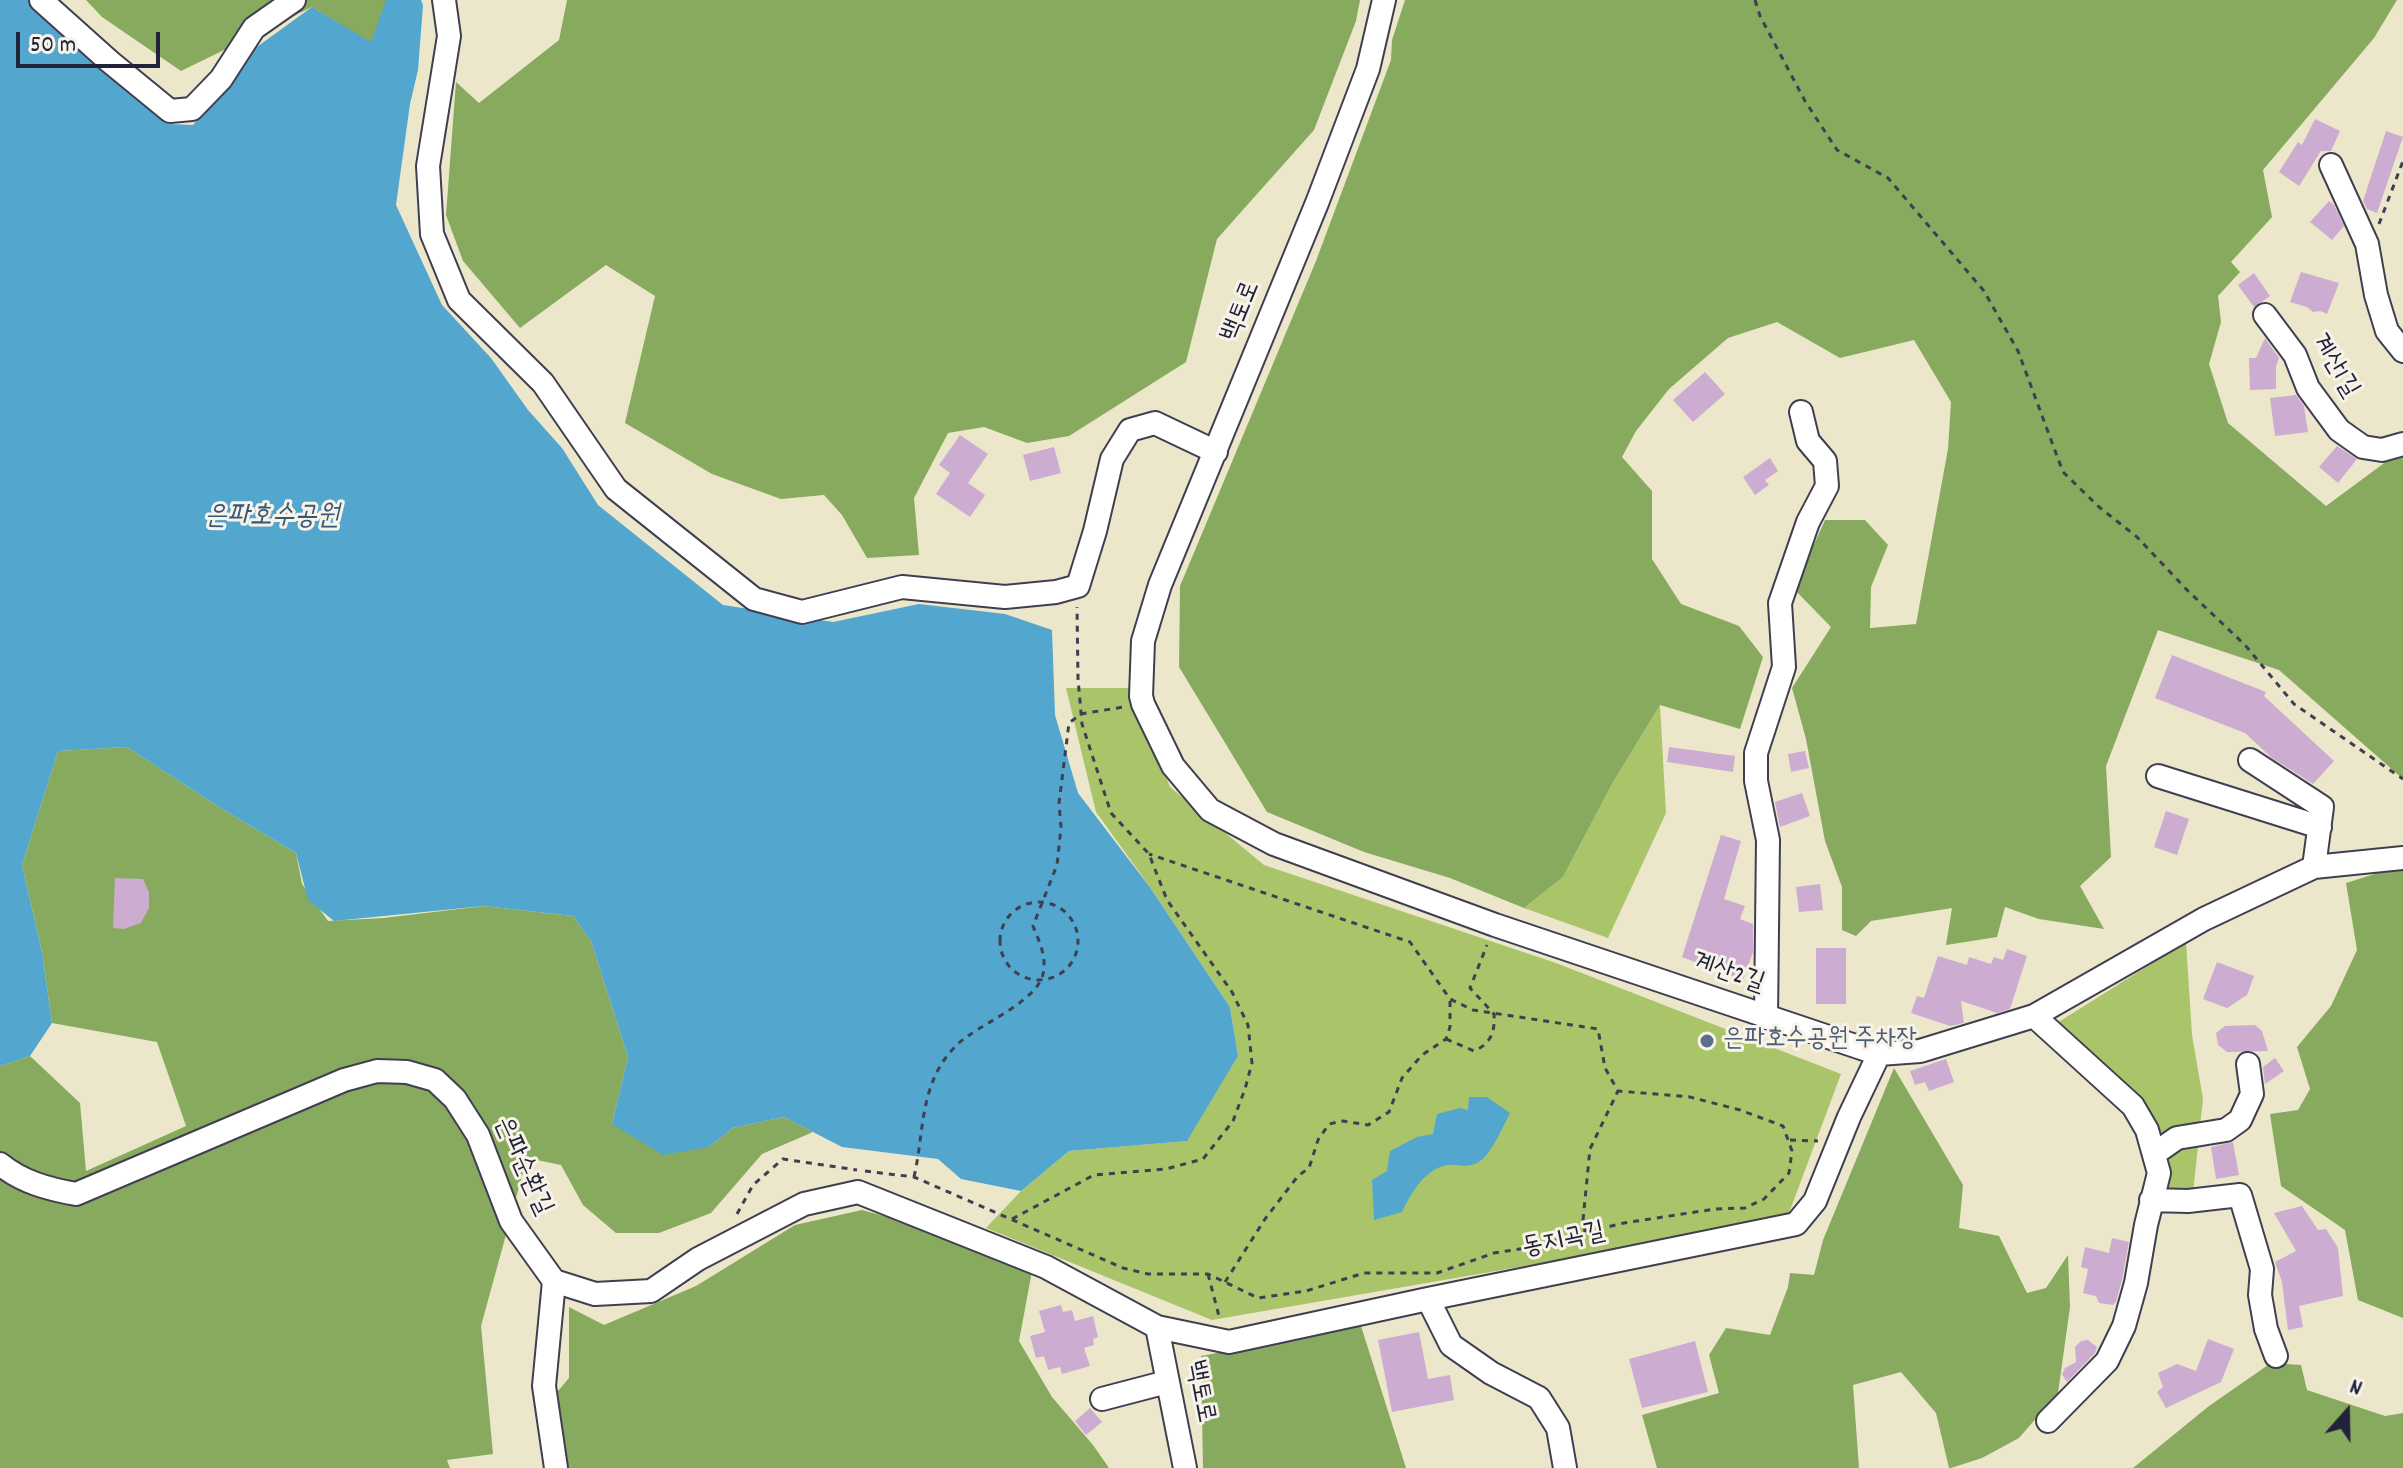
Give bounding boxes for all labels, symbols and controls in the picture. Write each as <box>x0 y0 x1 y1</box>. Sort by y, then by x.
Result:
scale bar <box>20 16 164 66</box>
text: 50 m <box>30 29 76 63</box>
street label: 백토로 <box>1217 277 1269 347</box>
street label: 계산1길 <box>2302 330 2364 404</box>
water label: 은파호수공원 <box>204 502 340 536</box>
street label: 계산2길 <box>1688 948 1768 1002</box>
place label: 은파호수공원 주차장 <box>1723 1025 1917 1057</box>
marker: 은파호수공원 주차장 <box>1698 1032 1716 1050</box>
street label: 은파순환길 <box>485 1113 557 1221</box>
street label: 동지곡길 <box>1520 1218 1608 1266</box>
street label: 백토로 <box>1177 1358 1219 1426</box>
north arrow <box>2307 1372 2387 1452</box>
text: N <box>2345 1373 2366 1405</box>

